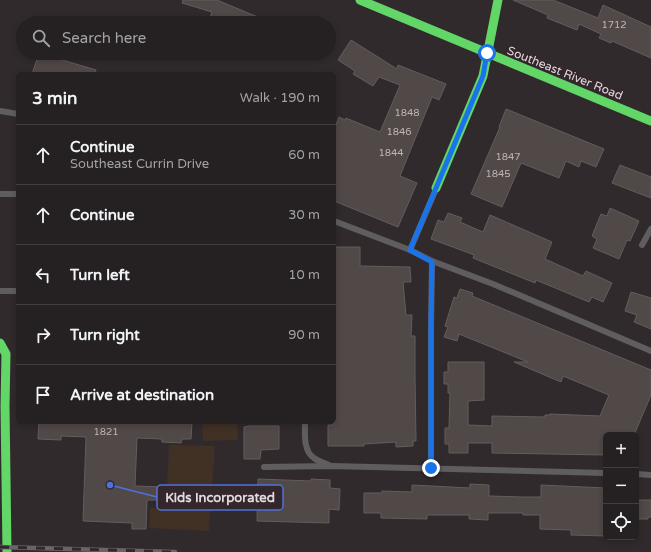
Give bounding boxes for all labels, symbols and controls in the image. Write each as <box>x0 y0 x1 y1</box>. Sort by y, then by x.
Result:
search box <box>16 16 336 60</box>
house number: 1712 <box>601 19 627 31</box>
icon: search <box>30 27 52 49</box>
text: Search here <box>62 29 146 47</box>
street label: Southeast River Road <box>505 43 625 103</box>
route start <box>478 44 496 62</box>
text: 3 min <box>32 88 77 109</box>
text: Walk · 190 m <box>240 90 320 106</box>
house number: 1848 <box>394 107 420 119</box>
house number: 1846 <box>386 126 412 138</box>
text: Continue <box>70 138 134 156</box>
icon: ahead <box>32 144 54 166</box>
text: 60 m <box>288 147 320 163</box>
house number: 1844 <box>378 147 404 159</box>
house number: 1847 <box>495 151 521 163</box>
text: Southeast Currin Drive <box>70 156 209 172</box>
house number: 1845 <box>485 168 511 180</box>
icon: ahead <box>32 204 54 226</box>
text: Continue <box>70 206 134 224</box>
text: 30 m <box>288 207 320 223</box>
icon: left <box>32 264 54 286</box>
text: Turn left <box>70 266 130 284</box>
text: 10 m <box>288 267 320 283</box>
icon: right <box>32 324 54 346</box>
text: Turn right <box>70 326 140 344</box>
text: 90 m <box>288 327 320 343</box>
icon: arrive <box>32 384 54 406</box>
text: Arrive at destination <box>70 386 214 404</box>
house number: 1821 <box>93 426 119 438</box>
map controls <box>603 432 639 540</box>
button: + <box>603 432 639 468</box>
route end <box>422 459 440 477</box>
button: − <box>603 468 639 504</box>
callout: Kids Incorporated <box>157 485 283 510</box>
text: Kids Incorporated <box>165 490 275 506</box>
button: locate <box>603 504 639 540</box>

